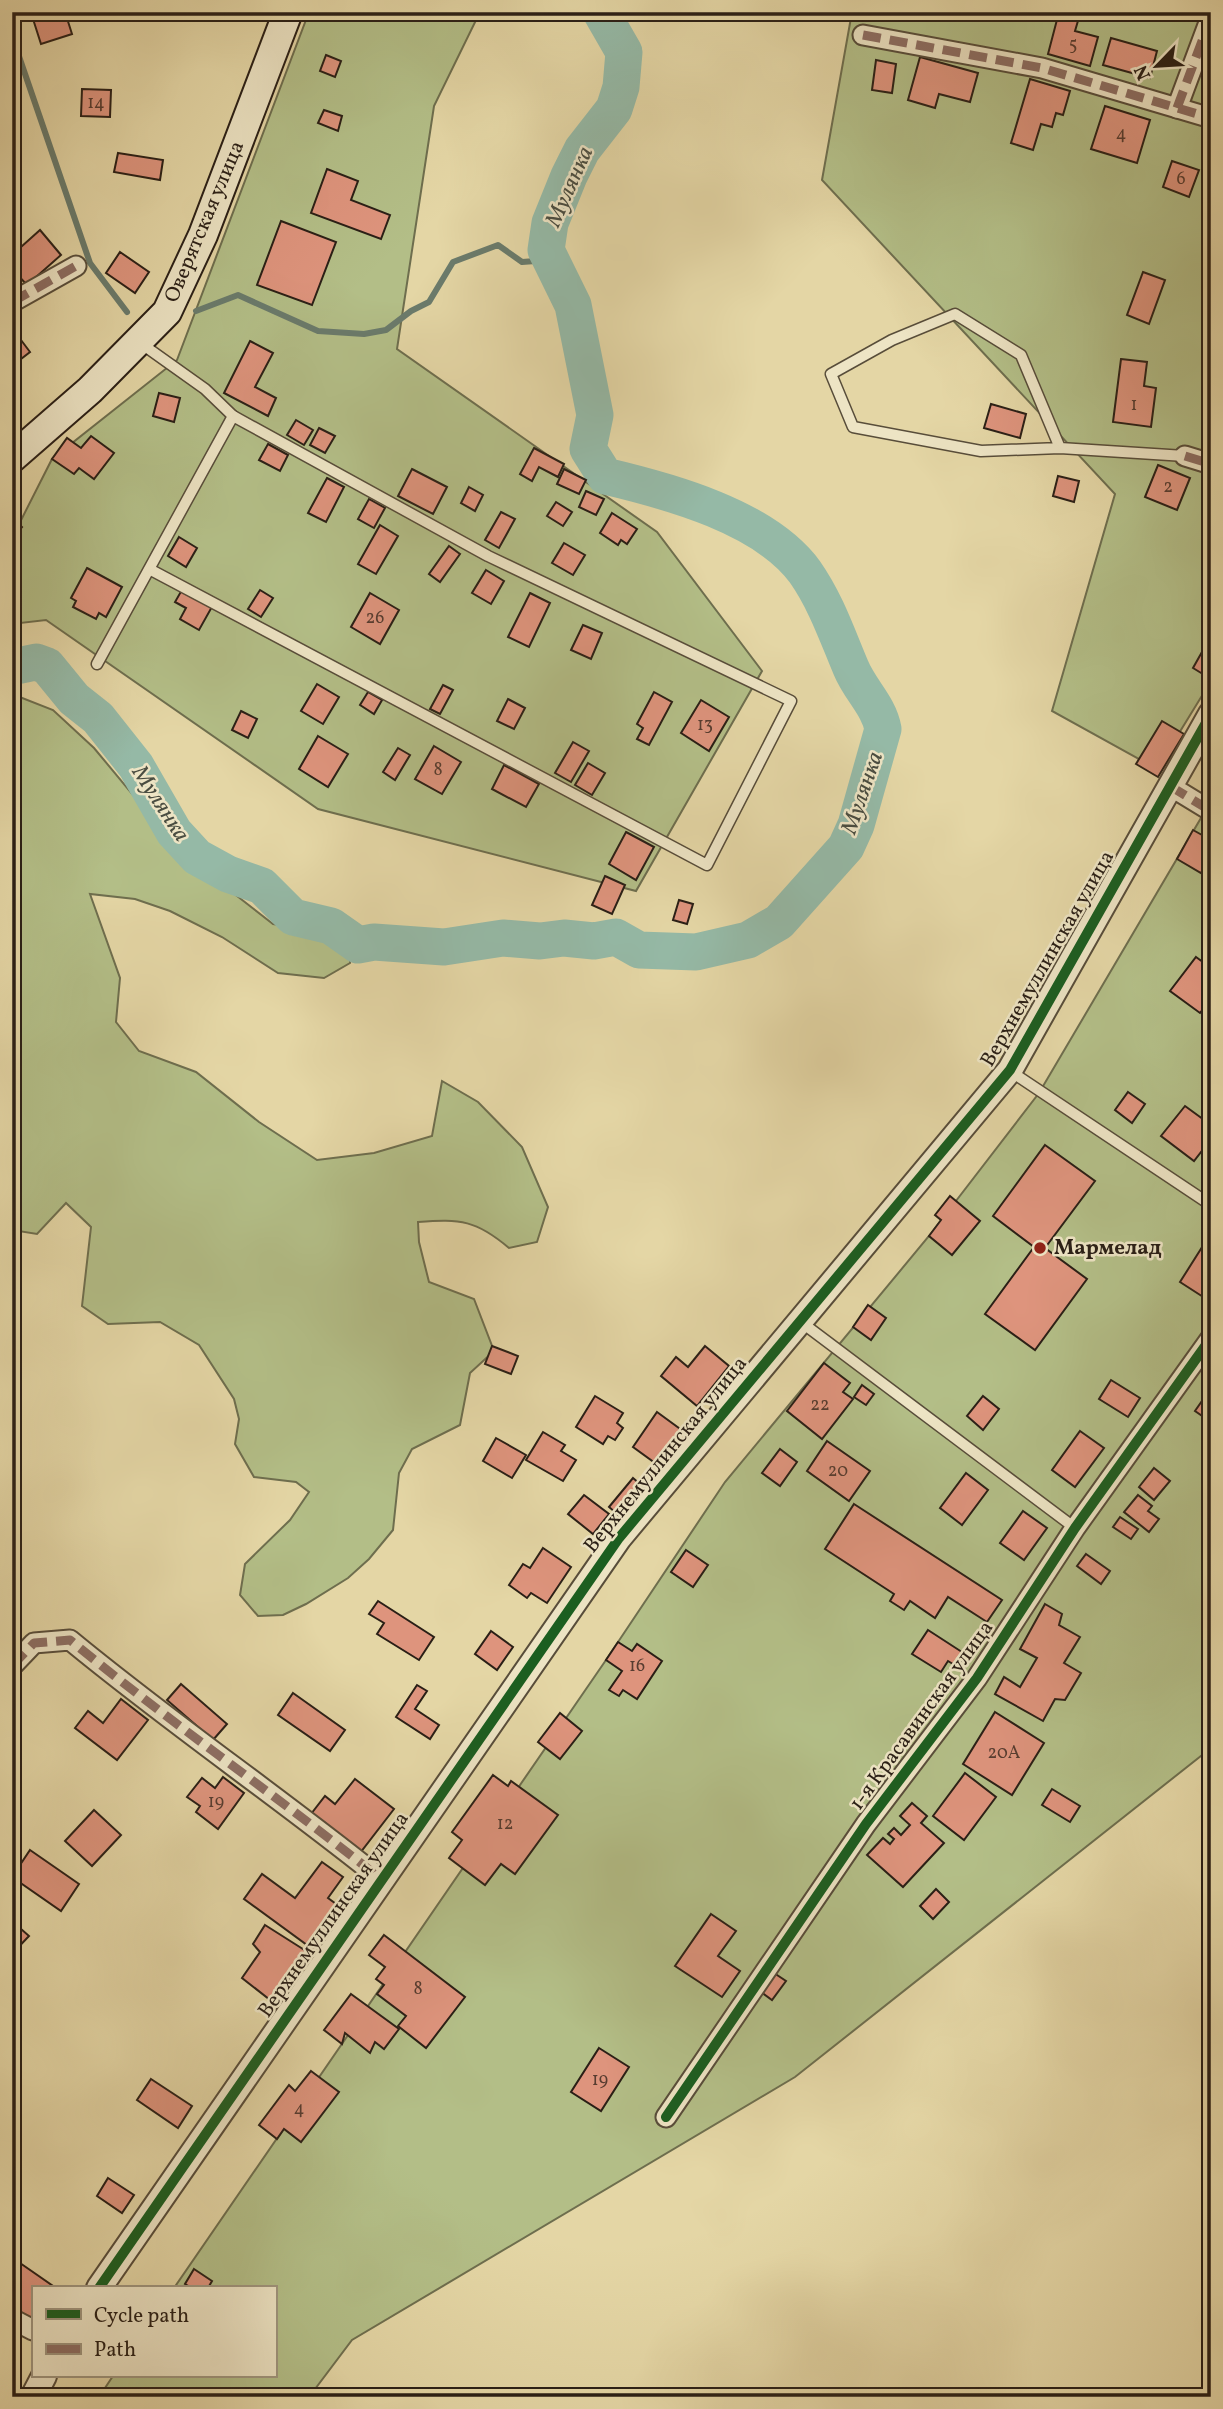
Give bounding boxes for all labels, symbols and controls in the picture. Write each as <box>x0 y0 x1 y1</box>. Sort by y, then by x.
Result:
north arrow <box>1122 32 1192 102</box>
house number: 5 <box>1069 33 1077 58</box>
text: N <box>1129 60 1158 84</box>
house number: 14 <box>87 91 105 116</box>
house number: 4 <box>1116 122 1126 147</box>
street label: Оверятская улица <box>158 137 252 307</box>
water label: Мулянка <box>538 141 602 233</box>
house number: 6 <box>1176 167 1186 192</box>
house number: 1 <box>1131 393 1137 418</box>
house number: 2 <box>1163 475 1173 500</box>
house number: 26 <box>366 606 384 631</box>
house number: 13 <box>697 713 713 738</box>
water label: Мулянка <box>834 747 892 839</box>
house number: 8 <box>433 758 443 783</box>
water label: Мулянка <box>123 759 197 849</box>
street label: Верхнемуллинская улица <box>974 845 1122 1073</box>
place label: Мармелад <box>1054 1234 1162 1263</box>
marker: Мармелад <box>1032 1240 1048 1256</box>
street label: Верхнемуллинская улица <box>577 1350 755 1560</box>
house number: 22 <box>810 1393 830 1418</box>
house number: 20 <box>828 1459 848 1484</box>
street label: 1-я Красавинская улица <box>843 1615 1001 1817</box>
house number: 16 <box>629 1654 645 1679</box>
house number: 20А <box>988 1741 1021 1766</box>
house number: 19 <box>208 1790 224 1815</box>
street label: Верхнемуллинская улица <box>252 1806 416 2024</box>
house number: 12 <box>497 1812 513 1837</box>
house number: 8 <box>413 1977 423 2002</box>
house number: 19 <box>592 2068 608 2093</box>
house number: 4 <box>294 2097 304 2122</box>
legend <box>32 2286 276 2378</box>
text: Cycle path <box>94 2302 189 2331</box>
text: Path <box>94 2336 136 2365</box>

